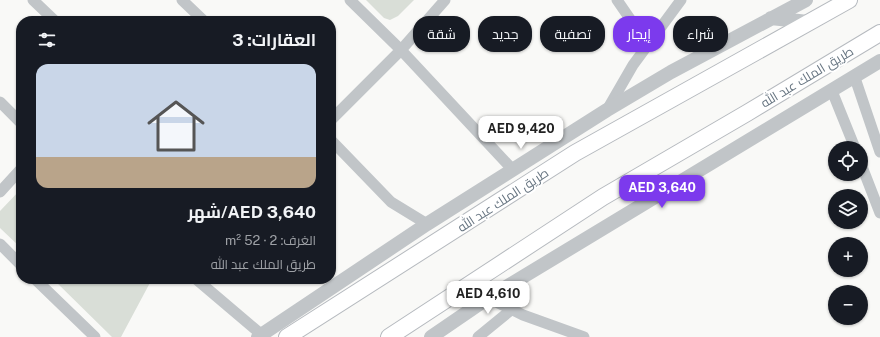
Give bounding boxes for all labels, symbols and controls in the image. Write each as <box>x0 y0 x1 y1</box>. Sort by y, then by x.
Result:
chip: شقة <box>413 16 470 52</box>
chip: جديد <box>478 16 532 52</box>
chip: تصفية <box>540 16 605 52</box>
chip: إيجار <box>613 16 665 52</box>
chip: شراء <box>673 16 728 52</box>
icon: filters <box>36 29 58 51</box>
text: العقارات: 3 <box>232 30 316 50</box>
street label: طريق الملك عبد الله <box>757 43 856 111</box>
icon: home <box>140 90 212 162</box>
pin: AED 9,420 <box>475 116 567 150</box>
text: AED 9,420 <box>487 121 555 136</box>
map controls <box>828 141 868 325</box>
button: locate <box>828 141 868 181</box>
street label: طريق الملك عبد الله <box>454 164 551 235</box>
pin: AED 3,640 <box>616 175 708 209</box>
text: AED 3,640 <box>628 180 696 195</box>
button: layers <box>828 189 868 229</box>
text: AED 3,640/شهر <box>188 202 316 222</box>
text: الغرف: 2 · 52 m² <box>225 233 316 248</box>
button: + <box>828 237 868 277</box>
text: طريق الملك عبد الله <box>211 257 316 272</box>
pin: AED 4,610 <box>442 281 534 315</box>
button: − <box>828 285 868 325</box>
text: AED 4,610 <box>456 286 520 301</box>

